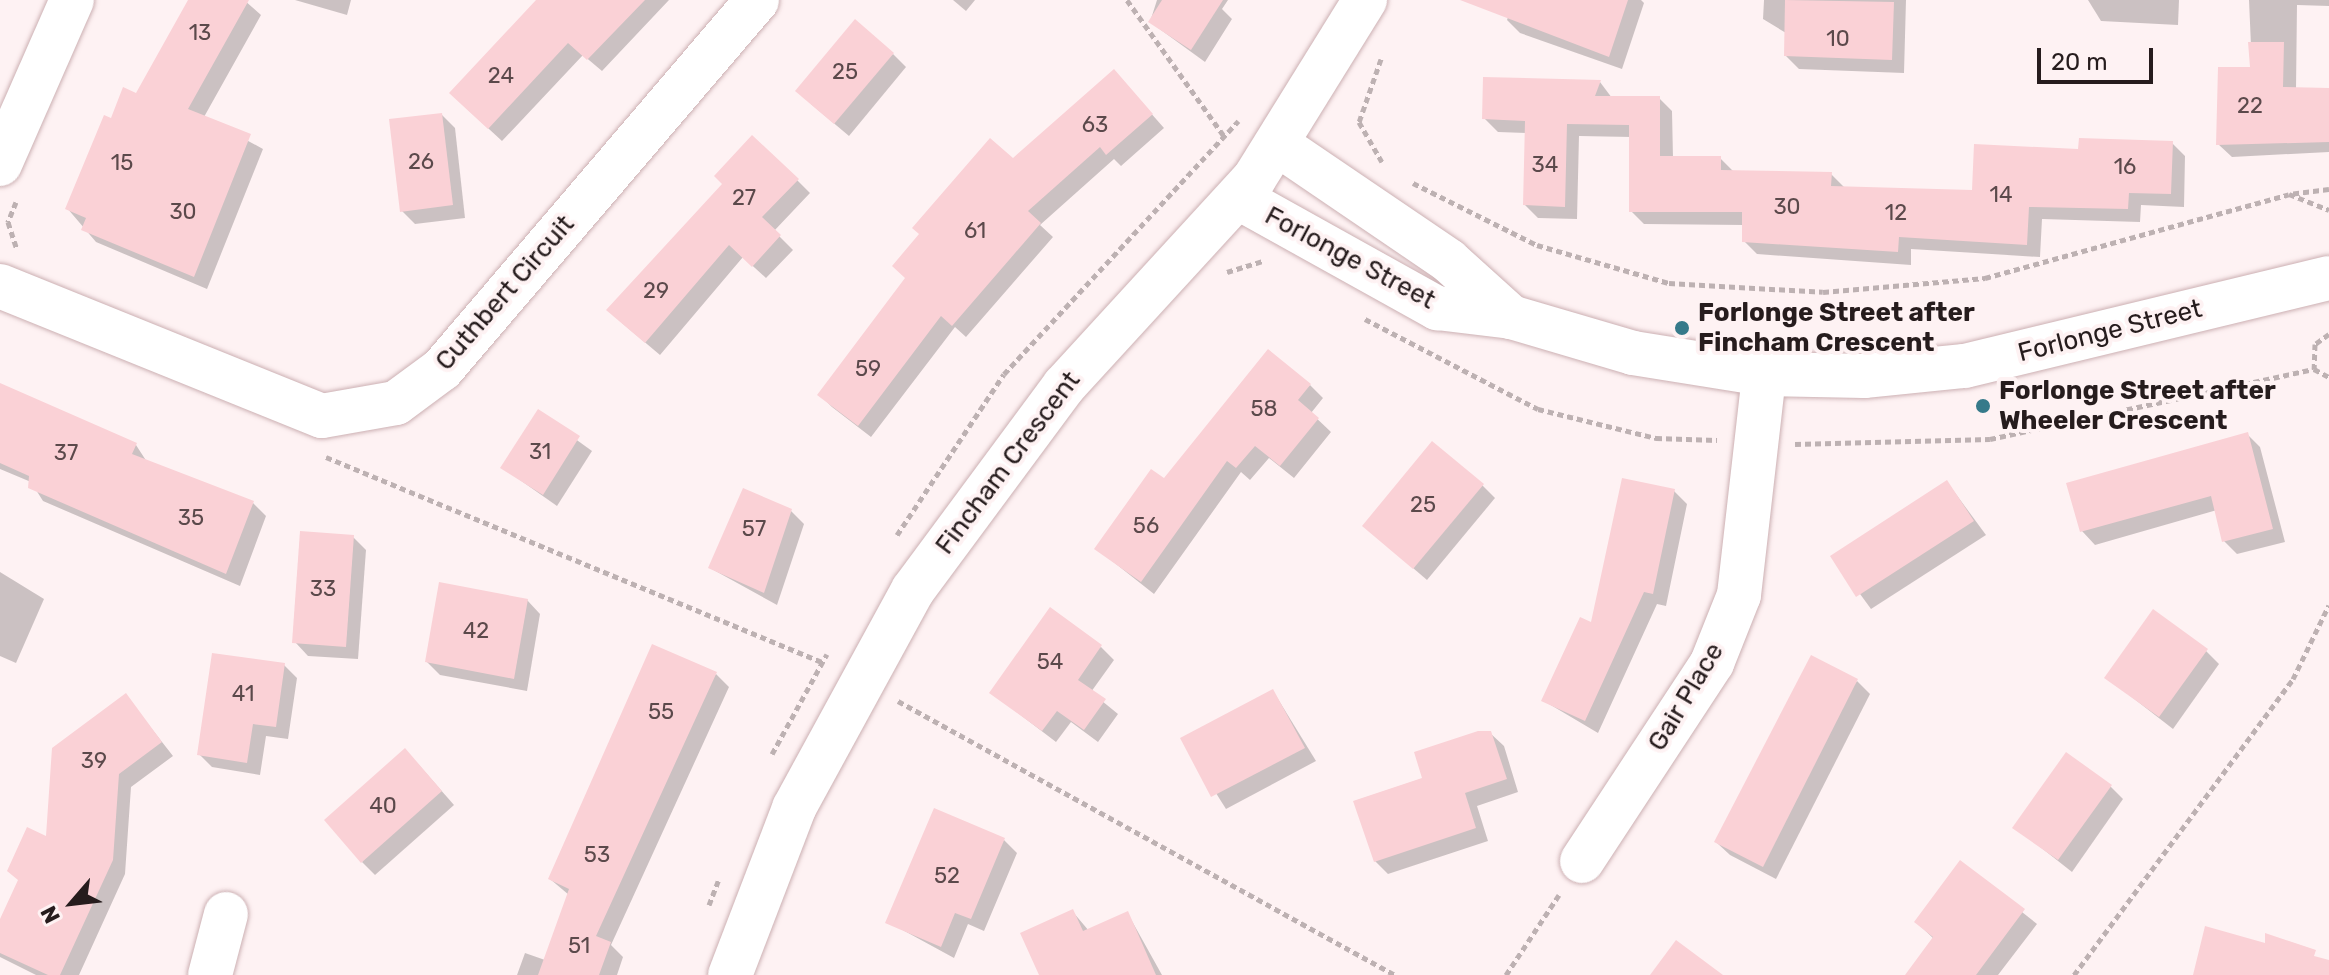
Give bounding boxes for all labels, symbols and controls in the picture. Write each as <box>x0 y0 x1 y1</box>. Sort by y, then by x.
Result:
house number: 13 <box>189 20 211 46</box>
house number: 10 <box>1826 26 1850 52</box>
scale bar <box>2041 32 2157 82</box>
text: 20 m <box>2051 48 2108 76</box>
house number: 25 <box>832 59 858 85</box>
house number: 24 <box>488 63 514 89</box>
house number: 22 <box>2237 93 2263 119</box>
house number: 63 <box>1082 112 1108 138</box>
house number: 26 <box>408 149 434 175</box>
house number: 15 <box>111 150 133 176</box>
house number: 34 <box>1532 152 1558 178</box>
house number: 16 <box>2114 154 2136 180</box>
house number: 14 <box>1989 182 2013 208</box>
house number: 27 <box>732 185 756 211</box>
house number: 30 <box>1773 194 1801 220</box>
house number: 30 <box>169 199 197 225</box>
street label: Forlonge Street <box>1260 200 1440 316</box>
house number: 12 <box>1885 200 1907 226</box>
street label: Cuthbert Circuit <box>429 209 581 377</box>
house number: 61 <box>964 218 986 244</box>
house number: 29 <box>643 278 669 304</box>
street label: Forlonge Street <box>2015 293 2205 369</box>
place label: Forlonge Street after Fincham Crescent <box>1698 297 1975 358</box>
marker: Forlonge Street after Fincham Crescent <box>1673 319 1691 337</box>
house number: 59 <box>855 356 881 382</box>
street label: Fincham Crescent <box>929 365 1087 561</box>
place label: Forlonge Street after Wheeler Crescent <box>1999 375 2276 436</box>
house number: 58 <box>1250 396 1278 422</box>
marker: Forlonge Street after Wheeler Crescent <box>1974 397 1992 415</box>
house number: 31 <box>529 439 551 465</box>
house number: 37 <box>54 440 78 466</box>
house number: 25 <box>1410 492 1436 518</box>
house number: 35 <box>178 505 204 531</box>
house number: 56 <box>1133 513 1159 539</box>
house number: 57 <box>742 516 766 542</box>
house number: 33 <box>310 576 336 602</box>
house number: 42 <box>463 618 489 644</box>
street label: Gair Place <box>1642 637 1730 757</box>
house number: 54 <box>1037 649 1063 675</box>
house number: 41 <box>232 681 254 707</box>
house number: 55 <box>648 699 674 725</box>
house number: 39 <box>81 748 107 774</box>
house number: 40 <box>369 793 397 819</box>
house number: 53 <box>584 842 610 868</box>
north arrow <box>32 863 112 943</box>
house number: 52 <box>934 863 960 889</box>
text: N <box>35 901 66 928</box>
house number: 51 <box>568 933 590 959</box>

